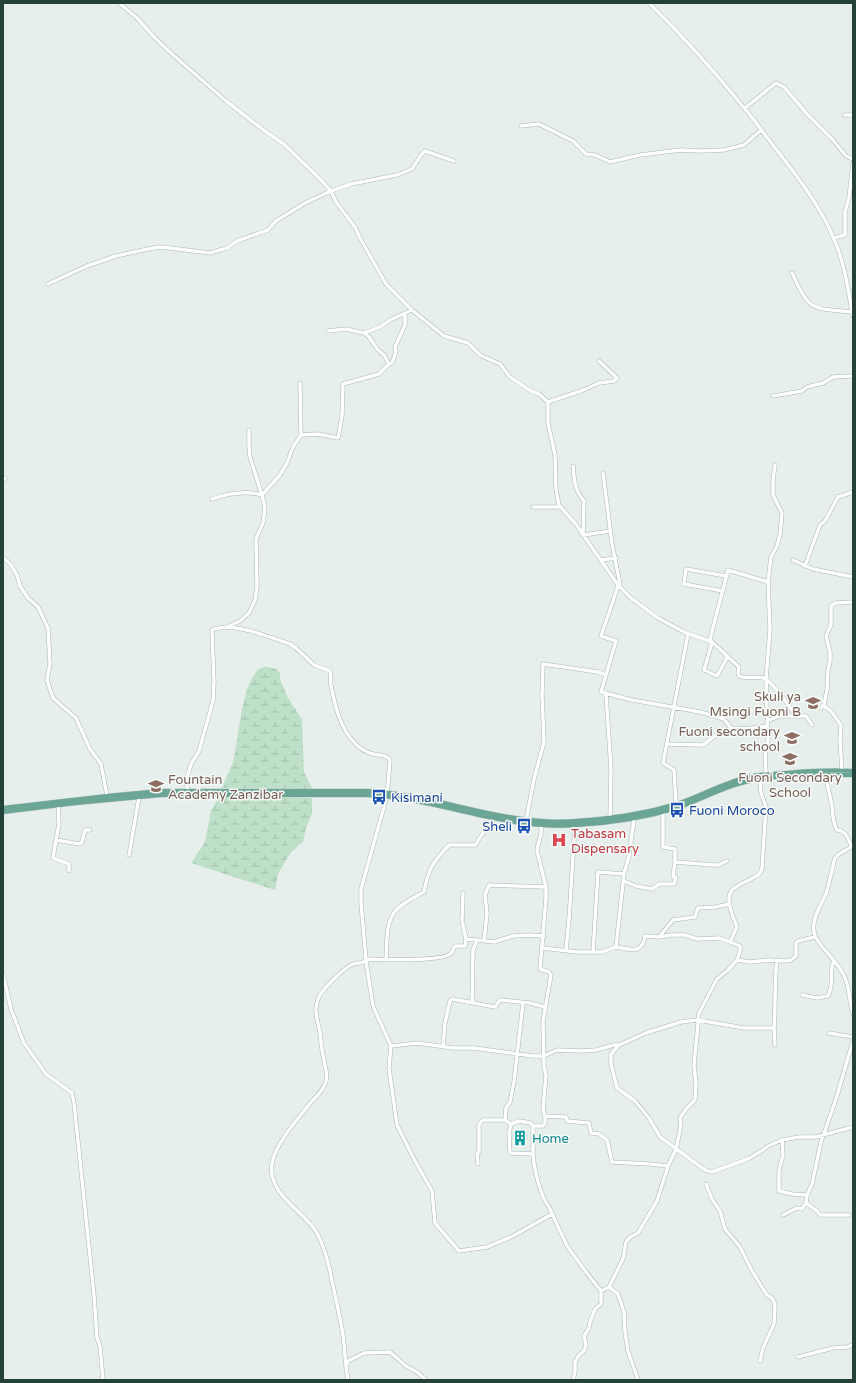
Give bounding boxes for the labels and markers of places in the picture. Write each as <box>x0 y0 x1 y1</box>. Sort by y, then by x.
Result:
place label: Skuli ya Msingi Fuoni B <box>710 689 801 720</box>
school or university icon: Skuli ya Msingi Fuoni B <box>804 694 822 712</box>
place label: Fuoni secondary school <box>678 724 780 755</box>
school or university icon: Fuoni secondary school <box>783 729 801 747</box>
school or university icon: Fuoni Secondary School <box>781 750 799 768</box>
place label: Fuoni Secondary School <box>738 770 842 801</box>
place label: Fountain Academy Zanzibar <box>168 772 283 803</box>
school or university icon: Fountain Academy Zanzibar <box>147 777 165 795</box>
bus stop icon: Kisimani <box>370 788 388 806</box>
place label: Kisimani <box>391 790 443 806</box>
bus stop icon: Fuoni Moroco <box>668 801 686 819</box>
place label: Fuoni Moroco <box>689 803 775 819</box>
bus stop icon: Sheli <box>515 817 533 835</box>
place label: Sheli <box>482 819 512 835</box>
place label: Tabasam Dispensary <box>571 826 639 857</box>
hospital icon: Tabasam Dispensary <box>550 831 568 849</box>
building icon: Home <box>511 1129 529 1147</box>
place label: Home <box>532 1131 569 1147</box>

